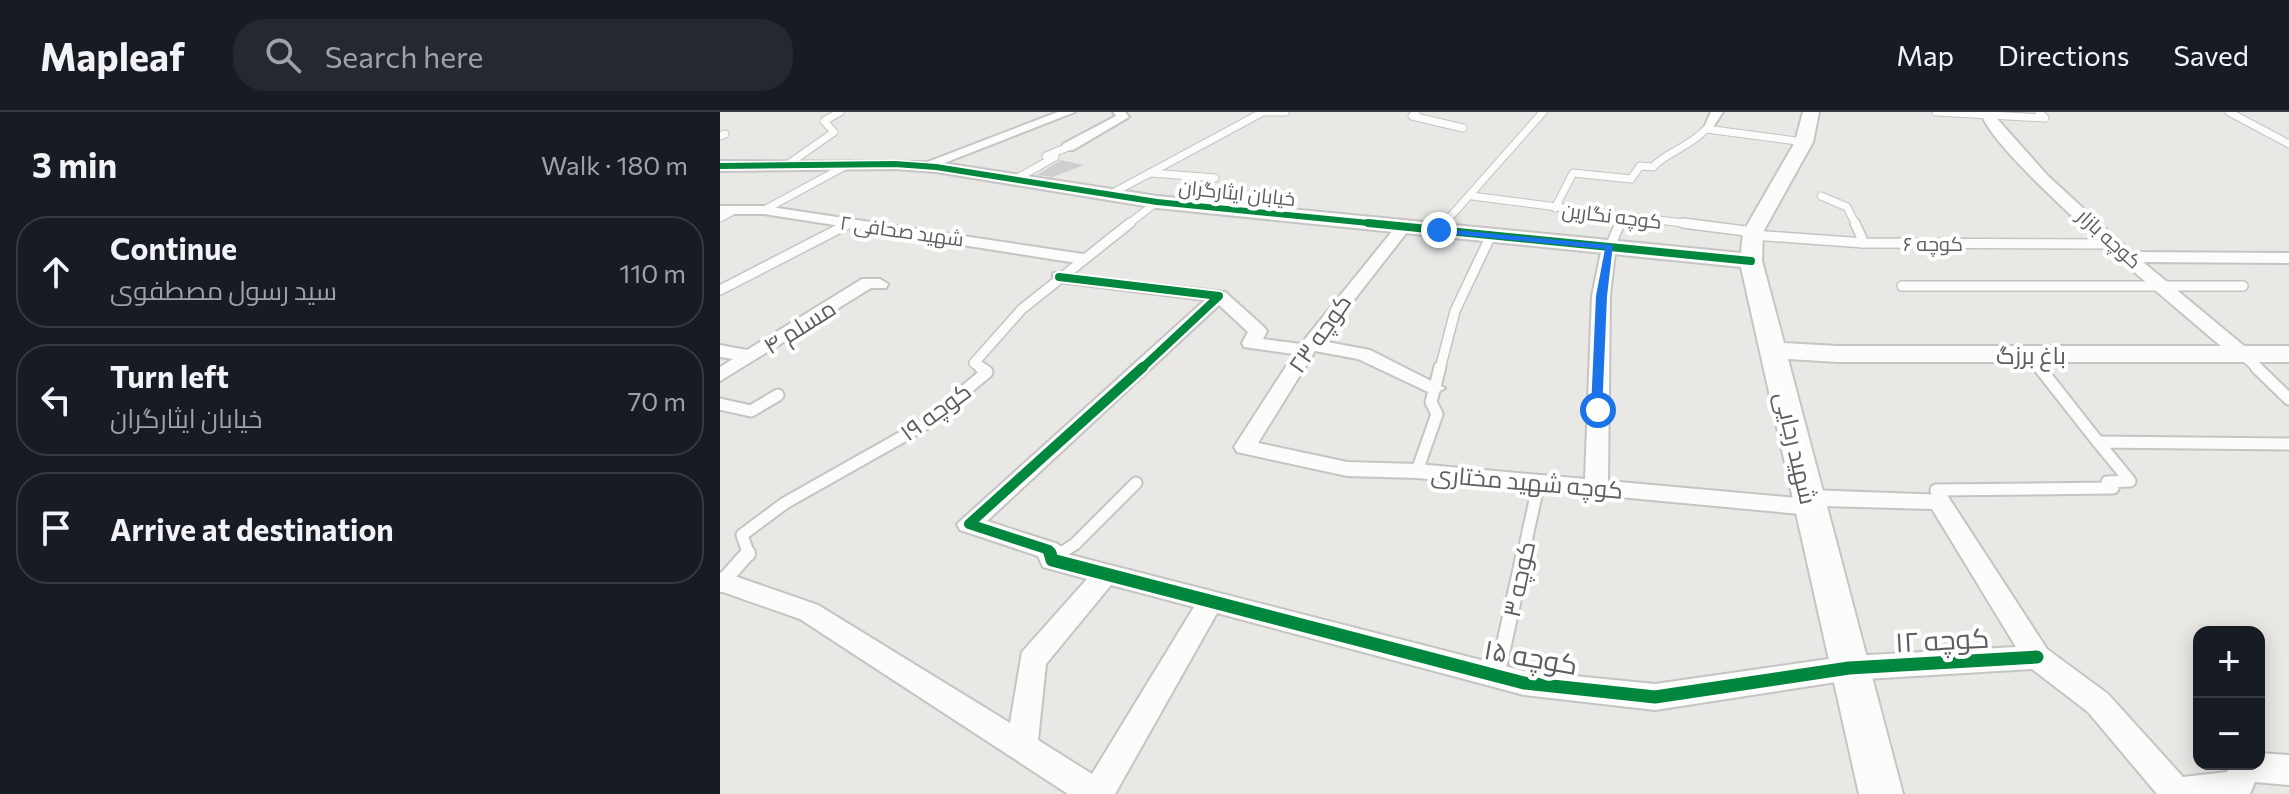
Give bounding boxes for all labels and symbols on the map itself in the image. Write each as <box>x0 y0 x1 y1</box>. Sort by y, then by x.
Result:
street label: خیابان ایثارگران <box>1177 174 1297 212</box>
street label: کوچه نگارین <box>1560 197 1663 235</box>
street label: کوچه بازار <box>2071 202 2147 274</box>
street label: شهید صحافی ۲ <box>838 209 965 253</box>
route end <box>1421 212 1457 248</box>
street label: کوچه ۶ <box>1903 231 1963 257</box>
street label: کوچه ۲۳ <box>1281 288 1359 380</box>
street label: مسلم ۴ <box>757 293 842 362</box>
street label: باغ برزگ <box>1996 340 2066 372</box>
street label: کوچه ۱۹ <box>894 376 978 449</box>
street label: شهید رجایی <box>1769 389 1824 507</box>
route start <box>1580 392 1616 428</box>
street label: کوچه شهید مختاری <box>1430 458 1624 507</box>
street label: کوچه ۳ <box>1496 538 1543 620</box>
street label: کوچه ۱۲ <box>1894 620 1990 661</box>
street label: کوچه ۱۵ <box>1481 631 1581 684</box>

